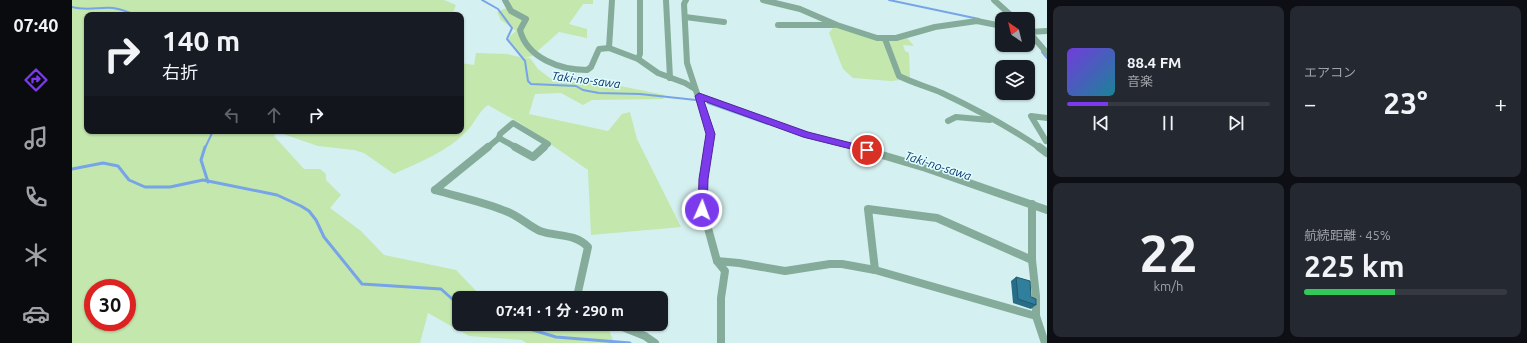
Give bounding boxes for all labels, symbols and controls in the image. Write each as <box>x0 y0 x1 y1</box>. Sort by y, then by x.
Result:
north arrow <box>995 12 1035 52</box>
map controls <box>995 12 1035 100</box>
text: 07:40 <box>13 15 59 35</box>
text: 140 m <box>162 25 240 56</box>
icon: right <box>96 28 148 80</box>
text: 88.4 FM <box>1127 54 1181 71</box>
button: layers <box>995 60 1035 100</box>
text: 右折 <box>162 62 198 82</box>
text: エアコン <box>1304 65 1356 79</box>
icon: directions <box>22 66 50 94</box>
water label: Taki-no-sawa <box>551 69 622 90</box>
text: 音楽 <box>1127 74 1153 88</box>
text: 23° <box>1383 86 1428 120</box>
text: − <box>1304 91 1316 116</box>
text: + <box>1495 91 1507 116</box>
icon: left <box>221 104 243 126</box>
icon: ahead <box>263 104 285 126</box>
icon: right <box>305 104 327 126</box>
icon: previous <box>1090 112 1112 134</box>
icon: pause <box>1157 112 1179 134</box>
icon: next <box>1225 112 1247 134</box>
icon: music <box>22 124 50 152</box>
pin <box>850 133 884 167</box>
icon: arrive <box>856 139 878 161</box>
water label: Taki-no-sawa <box>903 149 974 183</box>
icon: phone <box>22 183 50 211</box>
position arrow <box>681 189 723 231</box>
text: 22 <box>1139 224 1198 282</box>
text: 航続距離 · 45% <box>1304 228 1391 242</box>
icon: climate <box>22 241 50 269</box>
text: 225 km <box>1304 249 1405 283</box>
speed limit sign: 30 <box>84 279 136 331</box>
text: km/h <box>1153 279 1184 293</box>
icon: car <box>22 300 50 328</box>
text: 07:41 · 1 分 · 290 m <box>496 302 624 319</box>

